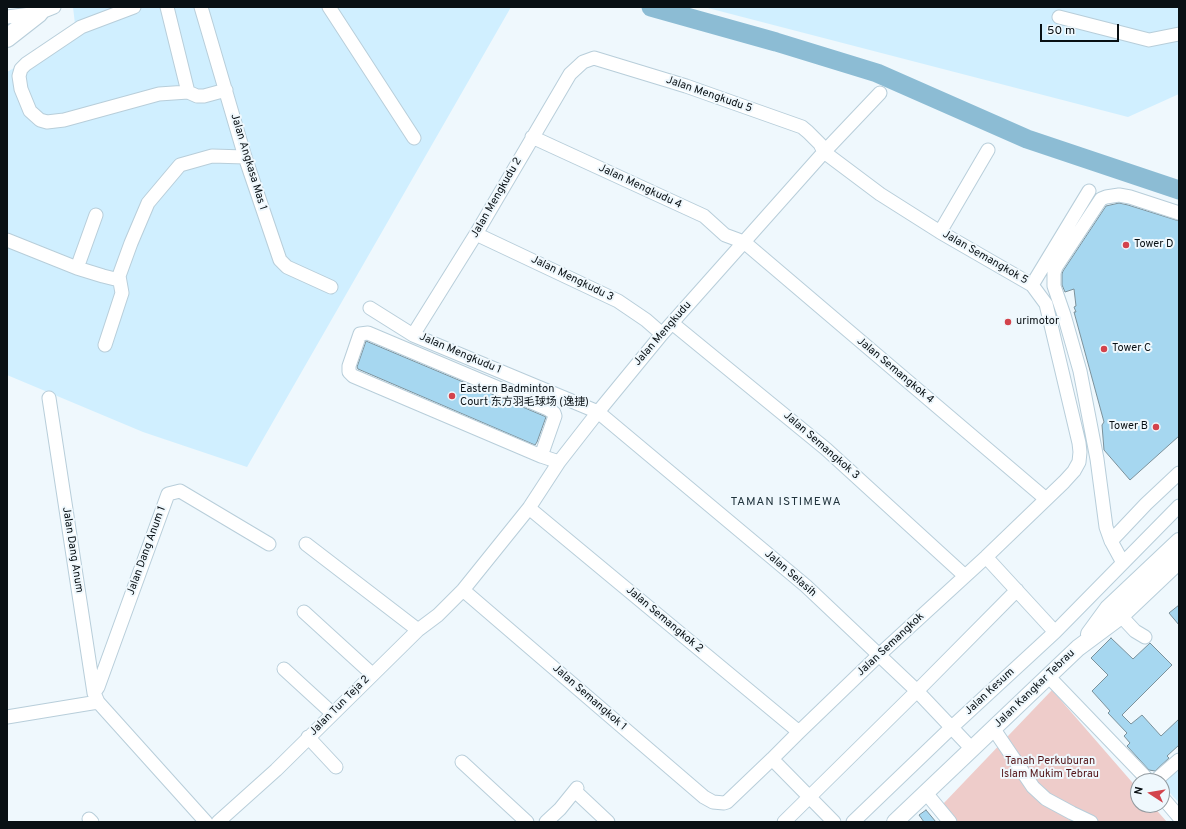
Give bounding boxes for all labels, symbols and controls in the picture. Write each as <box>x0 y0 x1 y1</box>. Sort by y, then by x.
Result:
scale bar <box>1042 16 1121 42</box>
text: 50 m <box>1047 23 1075 39</box>
street label: Jalan Mengkudu 5 <box>664 74 754 116</box>
street label: Jalan Angkasa Mas 1 <box>227 112 269 212</box>
street label: Jalan Mengkudu 2 <box>469 156 525 240</box>
street label: Jalan Mengkudu 4 <box>596 162 684 212</box>
street label: Jalan Semangkok 5 <box>940 228 1030 288</box>
place label: Tower D <box>1134 238 1174 252</box>
marker: Tower D <box>1121 240 1131 250</box>
street label: Jalan Mengkudu 3 <box>529 253 615 305</box>
street label: Jalan Mengkudu <box>631 299 695 369</box>
place label: urimotor <box>1016 315 1059 329</box>
marker: urimotor <box>1003 317 1013 327</box>
street label: Jalan Mengkudu 1 <box>417 331 503 377</box>
street label: Jalan Semangkok 4 <box>854 335 936 407</box>
place label: Tower C <box>1112 342 1151 356</box>
marker: Tower C <box>1099 344 1109 354</box>
place label: Eastern Badminton Court 东方羽毛球场 (逸捷) <box>460 383 589 409</box>
marker: Eastern Badminton Court 东方羽毛球场 (逸捷) <box>447 391 457 401</box>
street label: Jalan Semangkok 3 <box>780 409 862 483</box>
place label: Tower B <box>1109 420 1148 434</box>
marker: Tower B <box>1151 422 1161 432</box>
district label: TAMAN ISTIMEWA <box>730 496 842 510</box>
street label: Jalan Dang Anum 1 <box>125 505 169 597</box>
street label: Jalan Dang Anum <box>59 506 85 594</box>
street label: Jalan Selasih <box>761 548 819 600</box>
street label: Jalan Semangkok 2 <box>623 584 705 656</box>
street label: Jalan Semangkok <box>855 610 927 680</box>
street label: Jalan Kangkar Tebrau <box>992 647 1078 731</box>
street label: Jalan Semangkok 1 <box>549 662 629 734</box>
street label: Jalan Kesum <box>963 666 1017 718</box>
street label: Jalan Tun Teja 2 <box>307 673 373 739</box>
park label: Tanah Perkuburan Islam Mukim Tebrau <box>1001 755 1099 781</box>
north arrow <box>1130 773 1170 813</box>
text: N <box>1132 785 1147 796</box>

